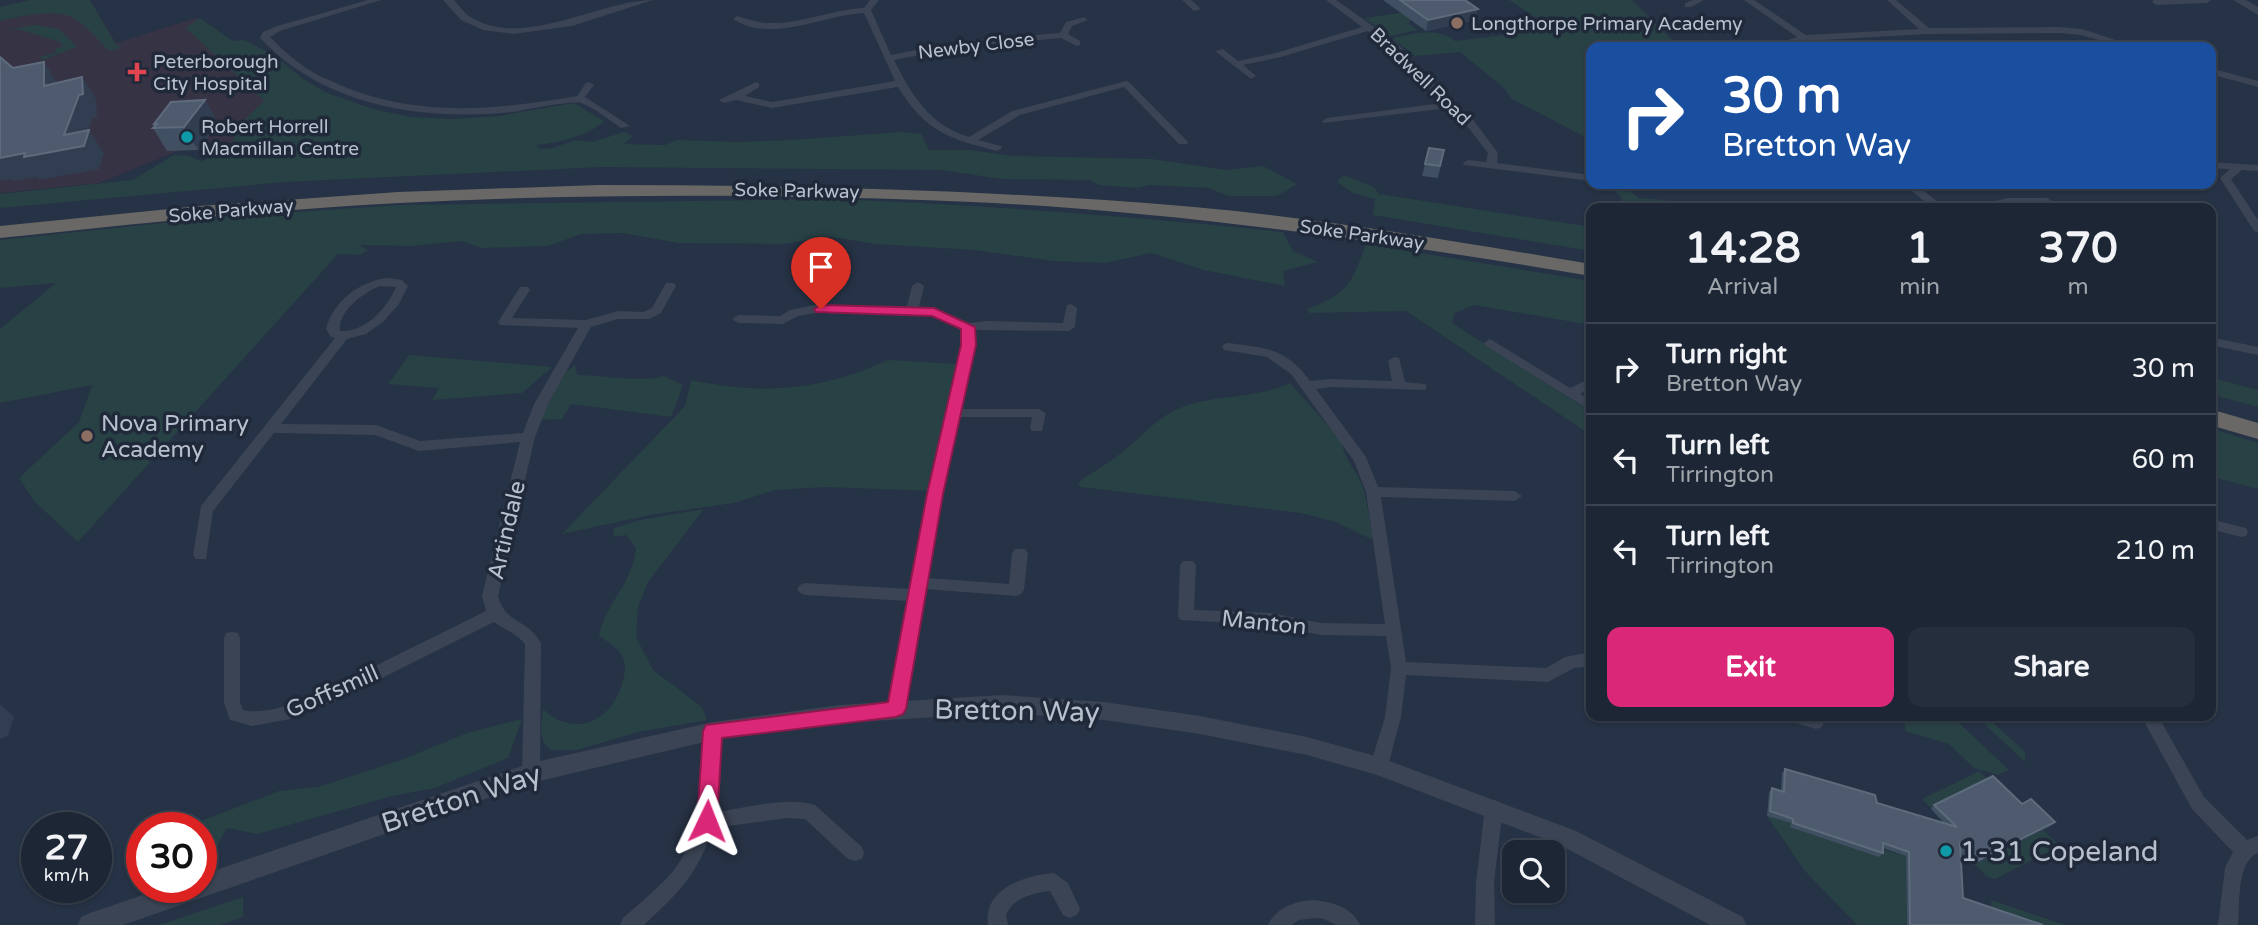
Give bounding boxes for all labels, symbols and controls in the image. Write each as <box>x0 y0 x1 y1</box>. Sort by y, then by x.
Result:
place label: Longthorpe Primary Academy <box>1471 13 1743 35</box>
marker: Longthorpe Primary Academy <box>1449 15 1465 31</box>
street label: Bradwell Road <box>1366 23 1475 130</box>
street label: Newby Close <box>917 28 1036 64</box>
place label: Peterborough City Hospital <box>153 51 279 95</box>
marker: Peterborough City Hospital <box>127 62 147 82</box>
text: 30 m <box>1722 67 1841 126</box>
icon: right <box>1607 70 1698 161</box>
place label: Robert Horrell Macmillan Centre <box>201 116 359 160</box>
text: Bretton Way <box>1722 127 1911 165</box>
marker: Robert Horrell Macmillan Centre <box>179 129 195 145</box>
street label: Soke Parkway <box>734 179 860 203</box>
street label: Soke Parkway <box>168 195 294 227</box>
street label: Soke Parkway <box>1298 215 1425 255</box>
text: 14:28 <box>1684 223 1801 274</box>
text: 1 <box>1906 223 1933 274</box>
text: 370 <box>2038 223 2118 274</box>
pin <box>791 237 851 309</box>
icon: arrive <box>802 248 840 286</box>
text: Arrival <box>1707 273 1778 301</box>
text: min <box>1899 273 1940 301</box>
text: m <box>2067 273 2089 301</box>
text: Turn right <box>1666 339 1787 370</box>
icon: right <box>1607 350 1645 388</box>
text: 30 m <box>2132 353 2195 384</box>
text: Bretton Way <box>1666 370 1802 398</box>
place label: Nova Primary Academy <box>101 410 249 464</box>
marker: Nova Primary Academy <box>79 428 95 444</box>
text: Turn left <box>1666 430 1769 461</box>
icon: left <box>1607 441 1645 479</box>
text: 60 m <box>2132 444 2195 475</box>
text: Tirrington <box>1666 461 1774 489</box>
street label: Artindale <box>482 478 532 582</box>
text: Turn left <box>1666 521 1769 552</box>
icon: left <box>1607 532 1645 570</box>
text: 210 m <box>2115 535 2195 566</box>
text: Tirrington <box>1666 552 1774 580</box>
street label: Manton <box>1220 605 1308 641</box>
button: Exit <box>1607 627 1894 707</box>
button: Share <box>1908 627 2195 707</box>
street label: Goffsmill <box>282 659 383 725</box>
street label: Bretton Way <box>934 693 1100 729</box>
street label: Bretton Way <box>377 757 545 841</box>
position arrow <box>670 784 744 858</box>
speed limit sign: 30 <box>126 812 217 903</box>
text: 27 <box>45 827 88 869</box>
place label: 1-31 Copeland <box>1960 835 2158 869</box>
map controls <box>1502 840 1565 903</box>
button: search <box>1502 840 1565 903</box>
marker: 1-31 Copeland <box>1938 843 1954 859</box>
text: km/h <box>44 864 89 886</box>

